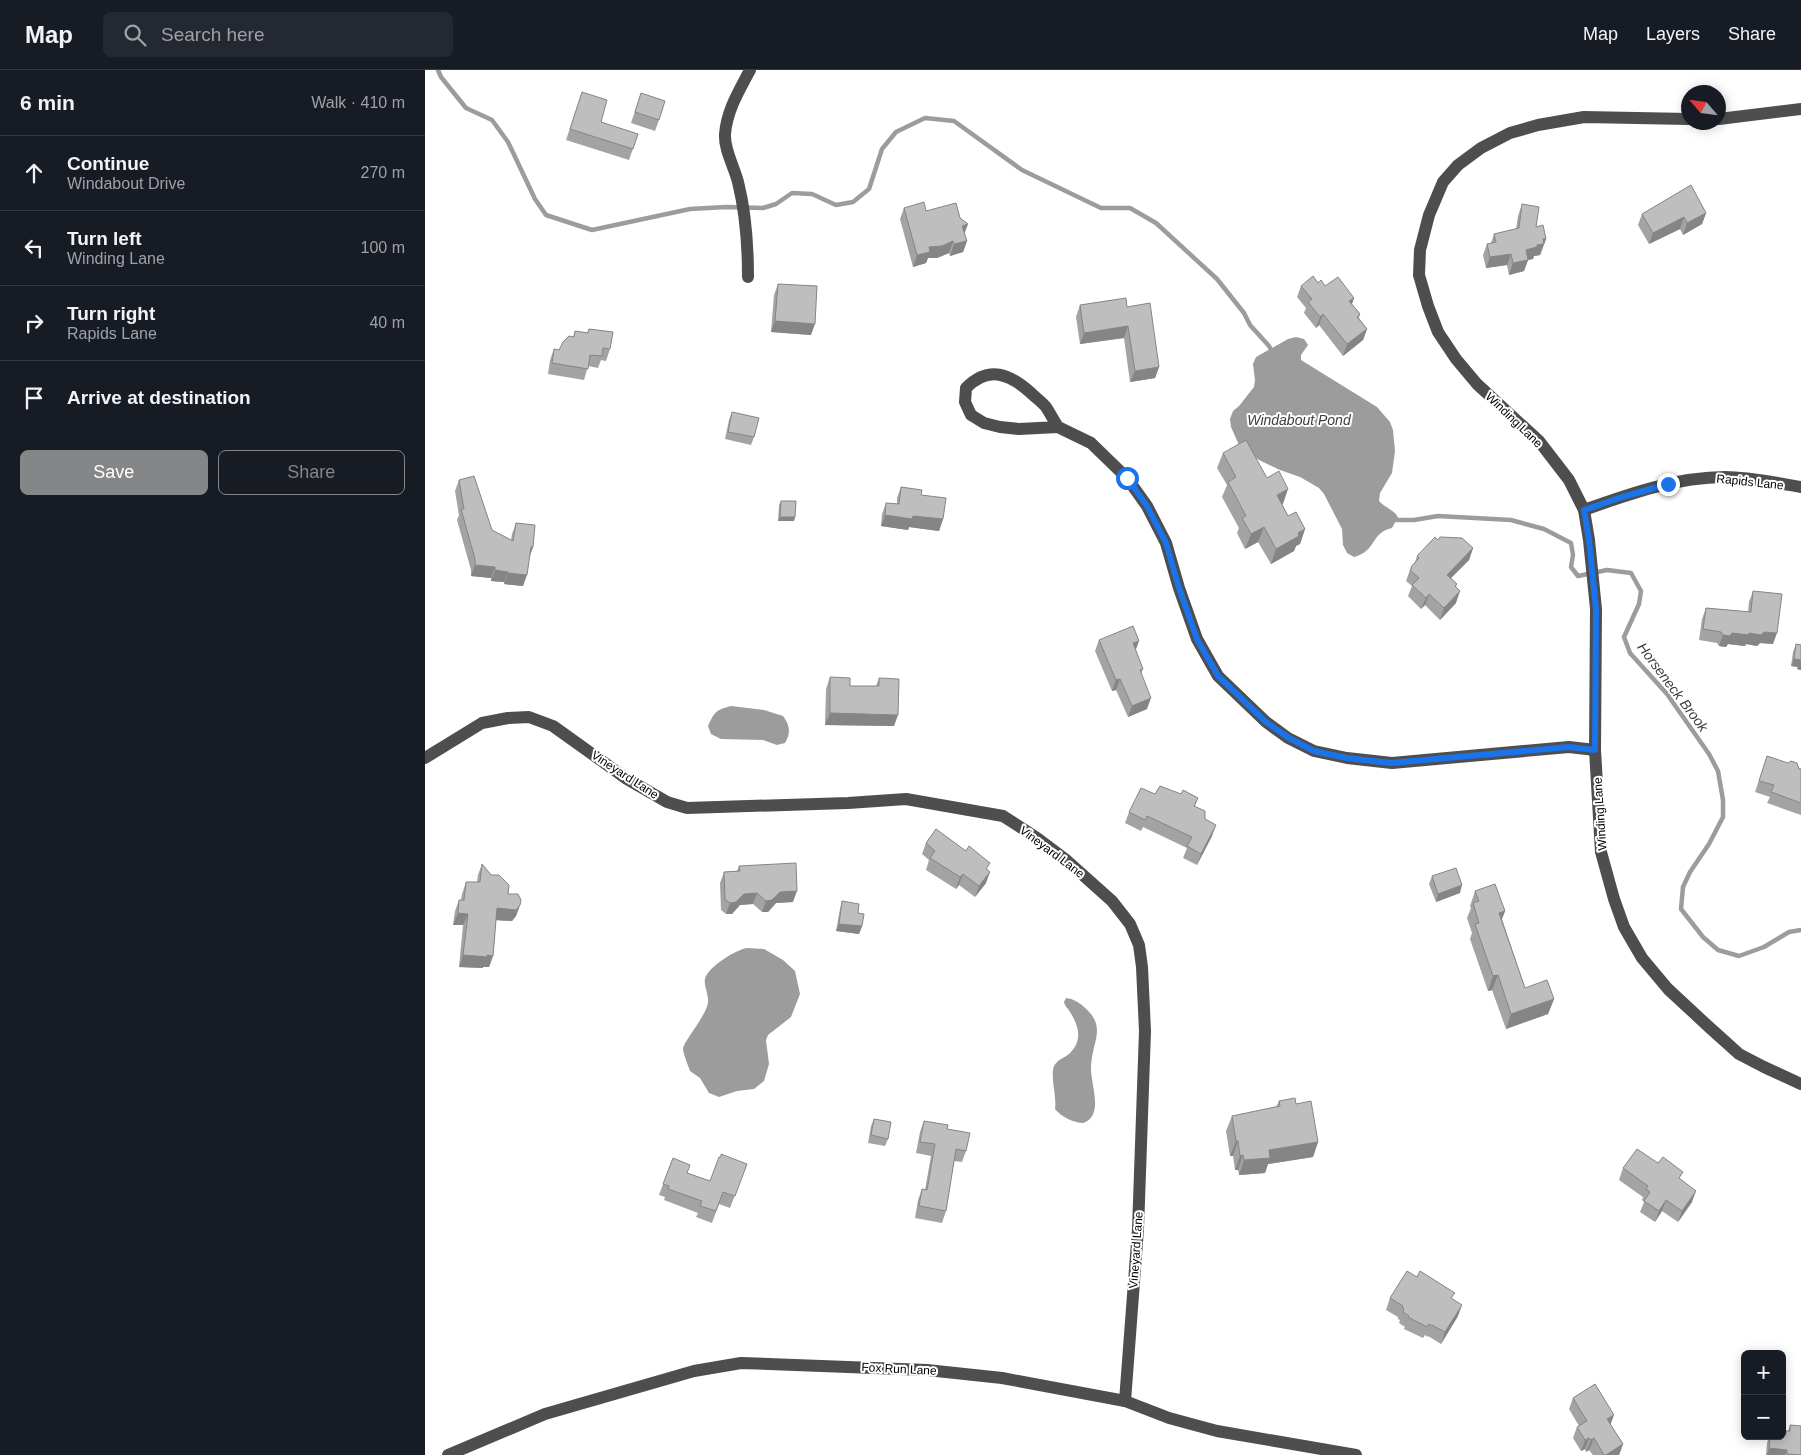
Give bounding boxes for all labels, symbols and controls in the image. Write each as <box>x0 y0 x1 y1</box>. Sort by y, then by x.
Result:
search box <box>103 12 453 57</box>
text: Map <box>25 21 73 48</box>
icon: search <box>121 21 149 49</box>
text: Search here <box>161 24 265 45</box>
text: Map <box>1583 24 1618 44</box>
text: Layers <box>1646 24 1700 44</box>
text: Share <box>1728 24 1776 44</box>
north arrow <box>1681 85 1726 130</box>
text: 6 min <box>20 91 75 114</box>
text: Walk · 410 m <box>311 94 405 111</box>
text: Continue <box>67 153 149 174</box>
icon: ahead <box>20 159 48 187</box>
text: 270 m <box>361 164 405 181</box>
text: Windabout Drive <box>67 175 185 192</box>
text: Turn left <box>67 228 142 249</box>
icon: left <box>20 234 48 262</box>
text: 100 m <box>361 239 405 256</box>
text: Winding Lane <box>67 250 165 267</box>
text: Turn right <box>67 303 155 324</box>
icon: right <box>20 309 48 337</box>
text: 40 m <box>369 314 405 331</box>
text: Rapids Lane <box>67 325 157 342</box>
icon: arrive <box>20 384 48 412</box>
text: Arrive at destination <box>67 387 251 408</box>
street label: Winding Lane <box>1483 389 1545 451</box>
water label: Windabout Pond <box>1247 412 1352 428</box>
button: Save <box>20 450 208 495</box>
button: Share <box>218 450 405 495</box>
route start <box>1116 467 1139 490</box>
street label: Rapids Lane <box>1716 472 1785 493</box>
route end <box>1657 473 1680 496</box>
water label: Horseneck Brook <box>1634 639 1712 735</box>
street label: Vineyard Lane <box>589 748 661 802</box>
street label: Winding Lane <box>1590 777 1610 851</box>
street label: Vineyard Lane <box>1017 823 1087 881</box>
street label: Vineyard Lane <box>1126 1211 1146 1289</box>
map controls <box>1741 1350 1786 1440</box>
button: + <box>1741 1350 1786 1395</box>
street label: Fox Run Lane <box>861 1360 937 1378</box>
button: − <box>1741 1395 1786 1440</box>

